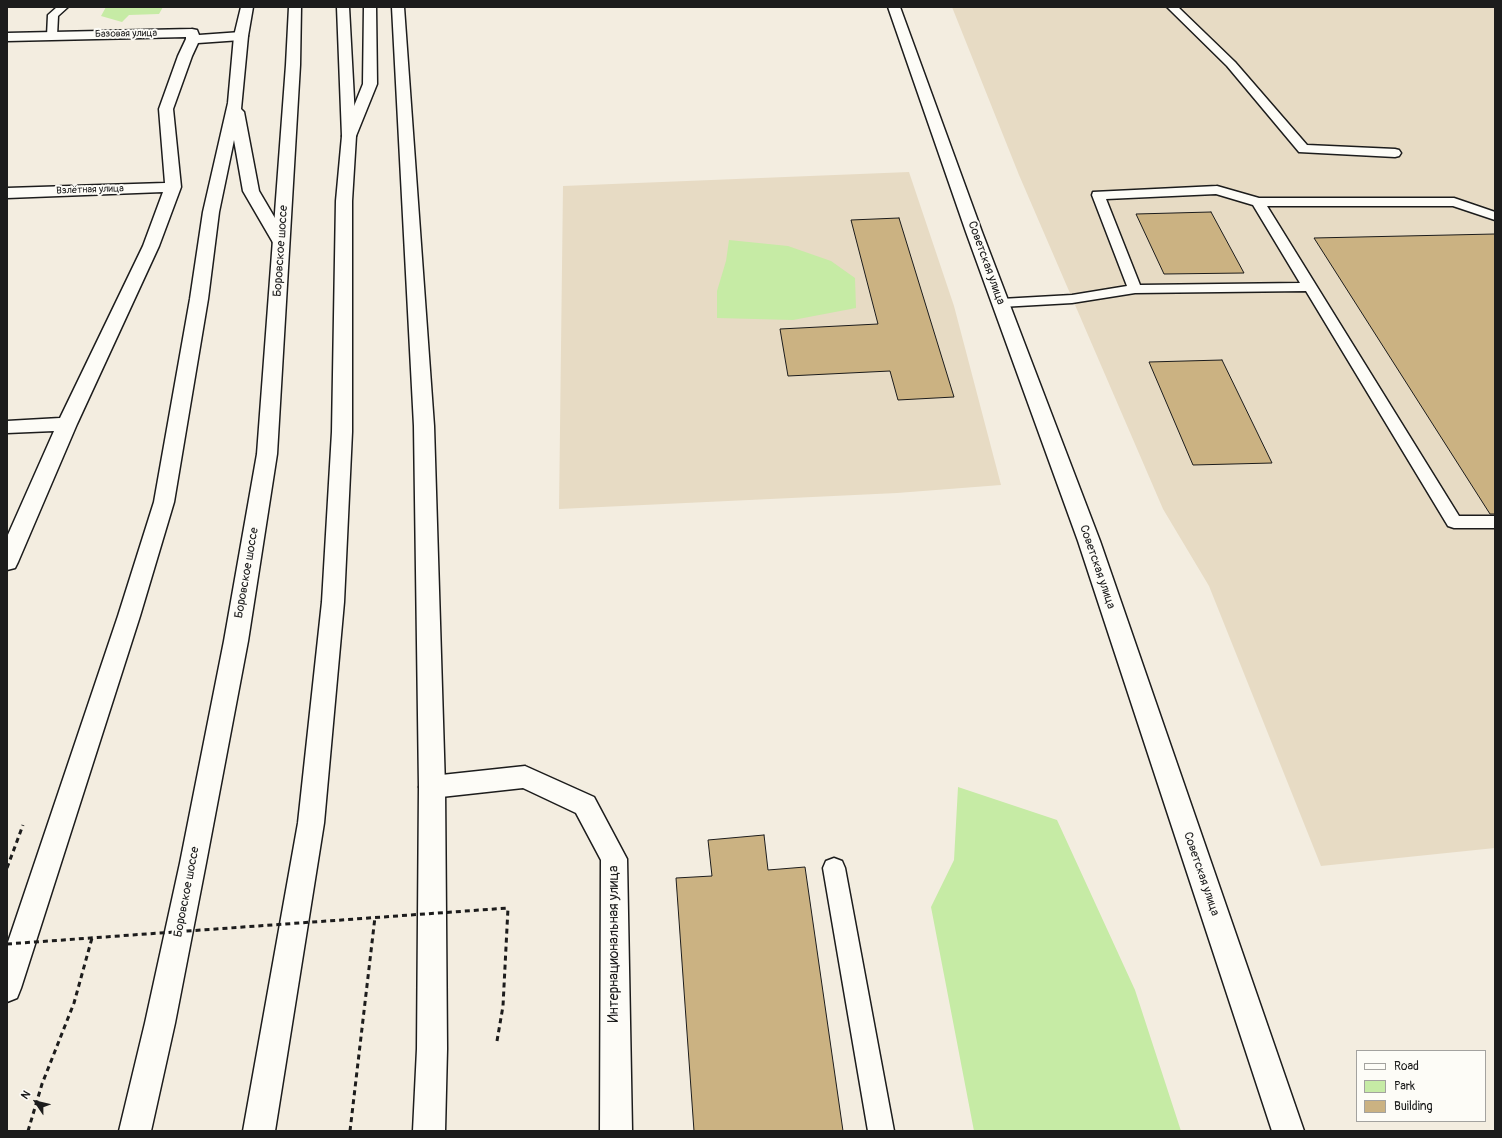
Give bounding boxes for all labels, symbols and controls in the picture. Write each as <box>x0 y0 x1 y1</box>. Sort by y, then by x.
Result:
street label: Базовая улица <box>95 27 157 41</box>
street label: Взлётная улица <box>56 183 124 197</box>
street label: Боровское шоссе <box>271 205 291 297</box>
street label: Советская улица <box>964 219 1008 307</box>
street label: Советская улица <box>1076 523 1118 611</box>
street label: Боровское шоссе <box>232 526 262 620</box>
street label: Советская улица <box>1180 830 1222 918</box>
street label: Боровское шоссе <box>171 845 203 939</box>
street label: Интернациональная улица <box>606 865 622 1023</box>
legend <box>1356 1050 1486 1122</box>
text: Road <box>1394 1059 1419 1074</box>
text: Park <box>1394 1079 1415 1094</box>
north arrow <box>16 1082 56 1122</box>
text: N <box>18 1088 33 1102</box>
text: Building <box>1394 1099 1433 1114</box>

